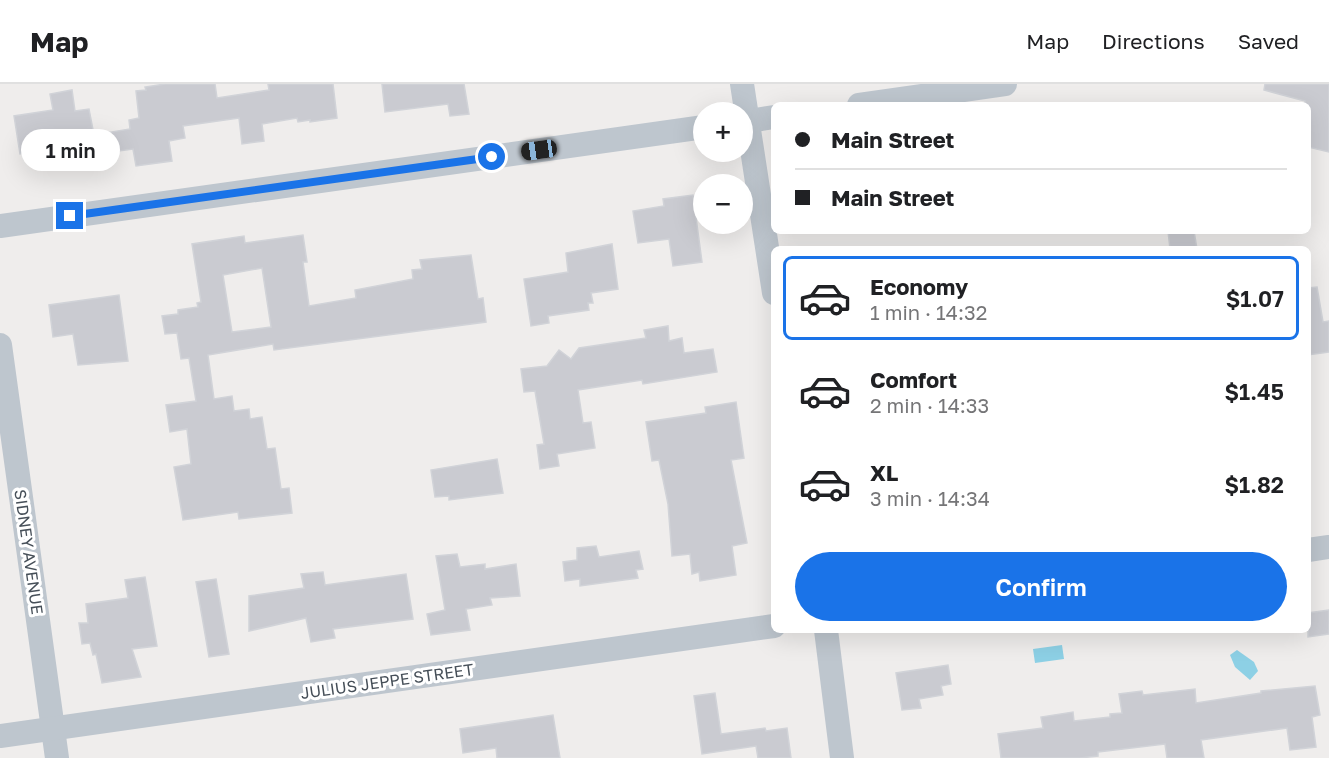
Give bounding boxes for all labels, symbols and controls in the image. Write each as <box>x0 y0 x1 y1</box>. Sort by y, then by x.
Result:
text: Map <box>30 25 88 58</box>
text: Map <box>1026 28 1069 54</box>
text: Directions <box>1102 28 1205 54</box>
text: Saved <box>1238 28 1299 54</box>
map controls <box>693 102 753 234</box>
button: + <box>693 102 753 162</box>
text: Main Street <box>831 126 954 153</box>
callout: 1 min <box>20 129 119 171</box>
text: 1 min <box>45 138 96 162</box>
car <box>520 139 558 161</box>
route start <box>478 143 505 170</box>
button: − <box>693 174 753 234</box>
text: Main Street <box>831 184 954 211</box>
route end <box>56 202 83 229</box>
icon: car <box>798 271 852 325</box>
text: Economy <box>870 273 968 300</box>
text: $1.07 <box>1226 285 1284 312</box>
text: 1 min · 14:32 <box>870 300 987 324</box>
icon: car <box>798 364 852 418</box>
text: Comfort <box>870 366 957 393</box>
text: $1.45 <box>1225 378 1284 405</box>
text: 2 min · 14:33 <box>870 393 989 417</box>
icon: car <box>798 457 852 511</box>
text: XL <box>870 459 898 486</box>
text: $1.82 <box>1225 471 1284 498</box>
text: 3 min · 14:34 <box>870 486 990 510</box>
street label: SIDNEY AVENUE <box>10 488 48 616</box>
button: Confirm <box>795 552 1287 621</box>
street label: JULIUS JEPPE STREET <box>299 659 475 703</box>

